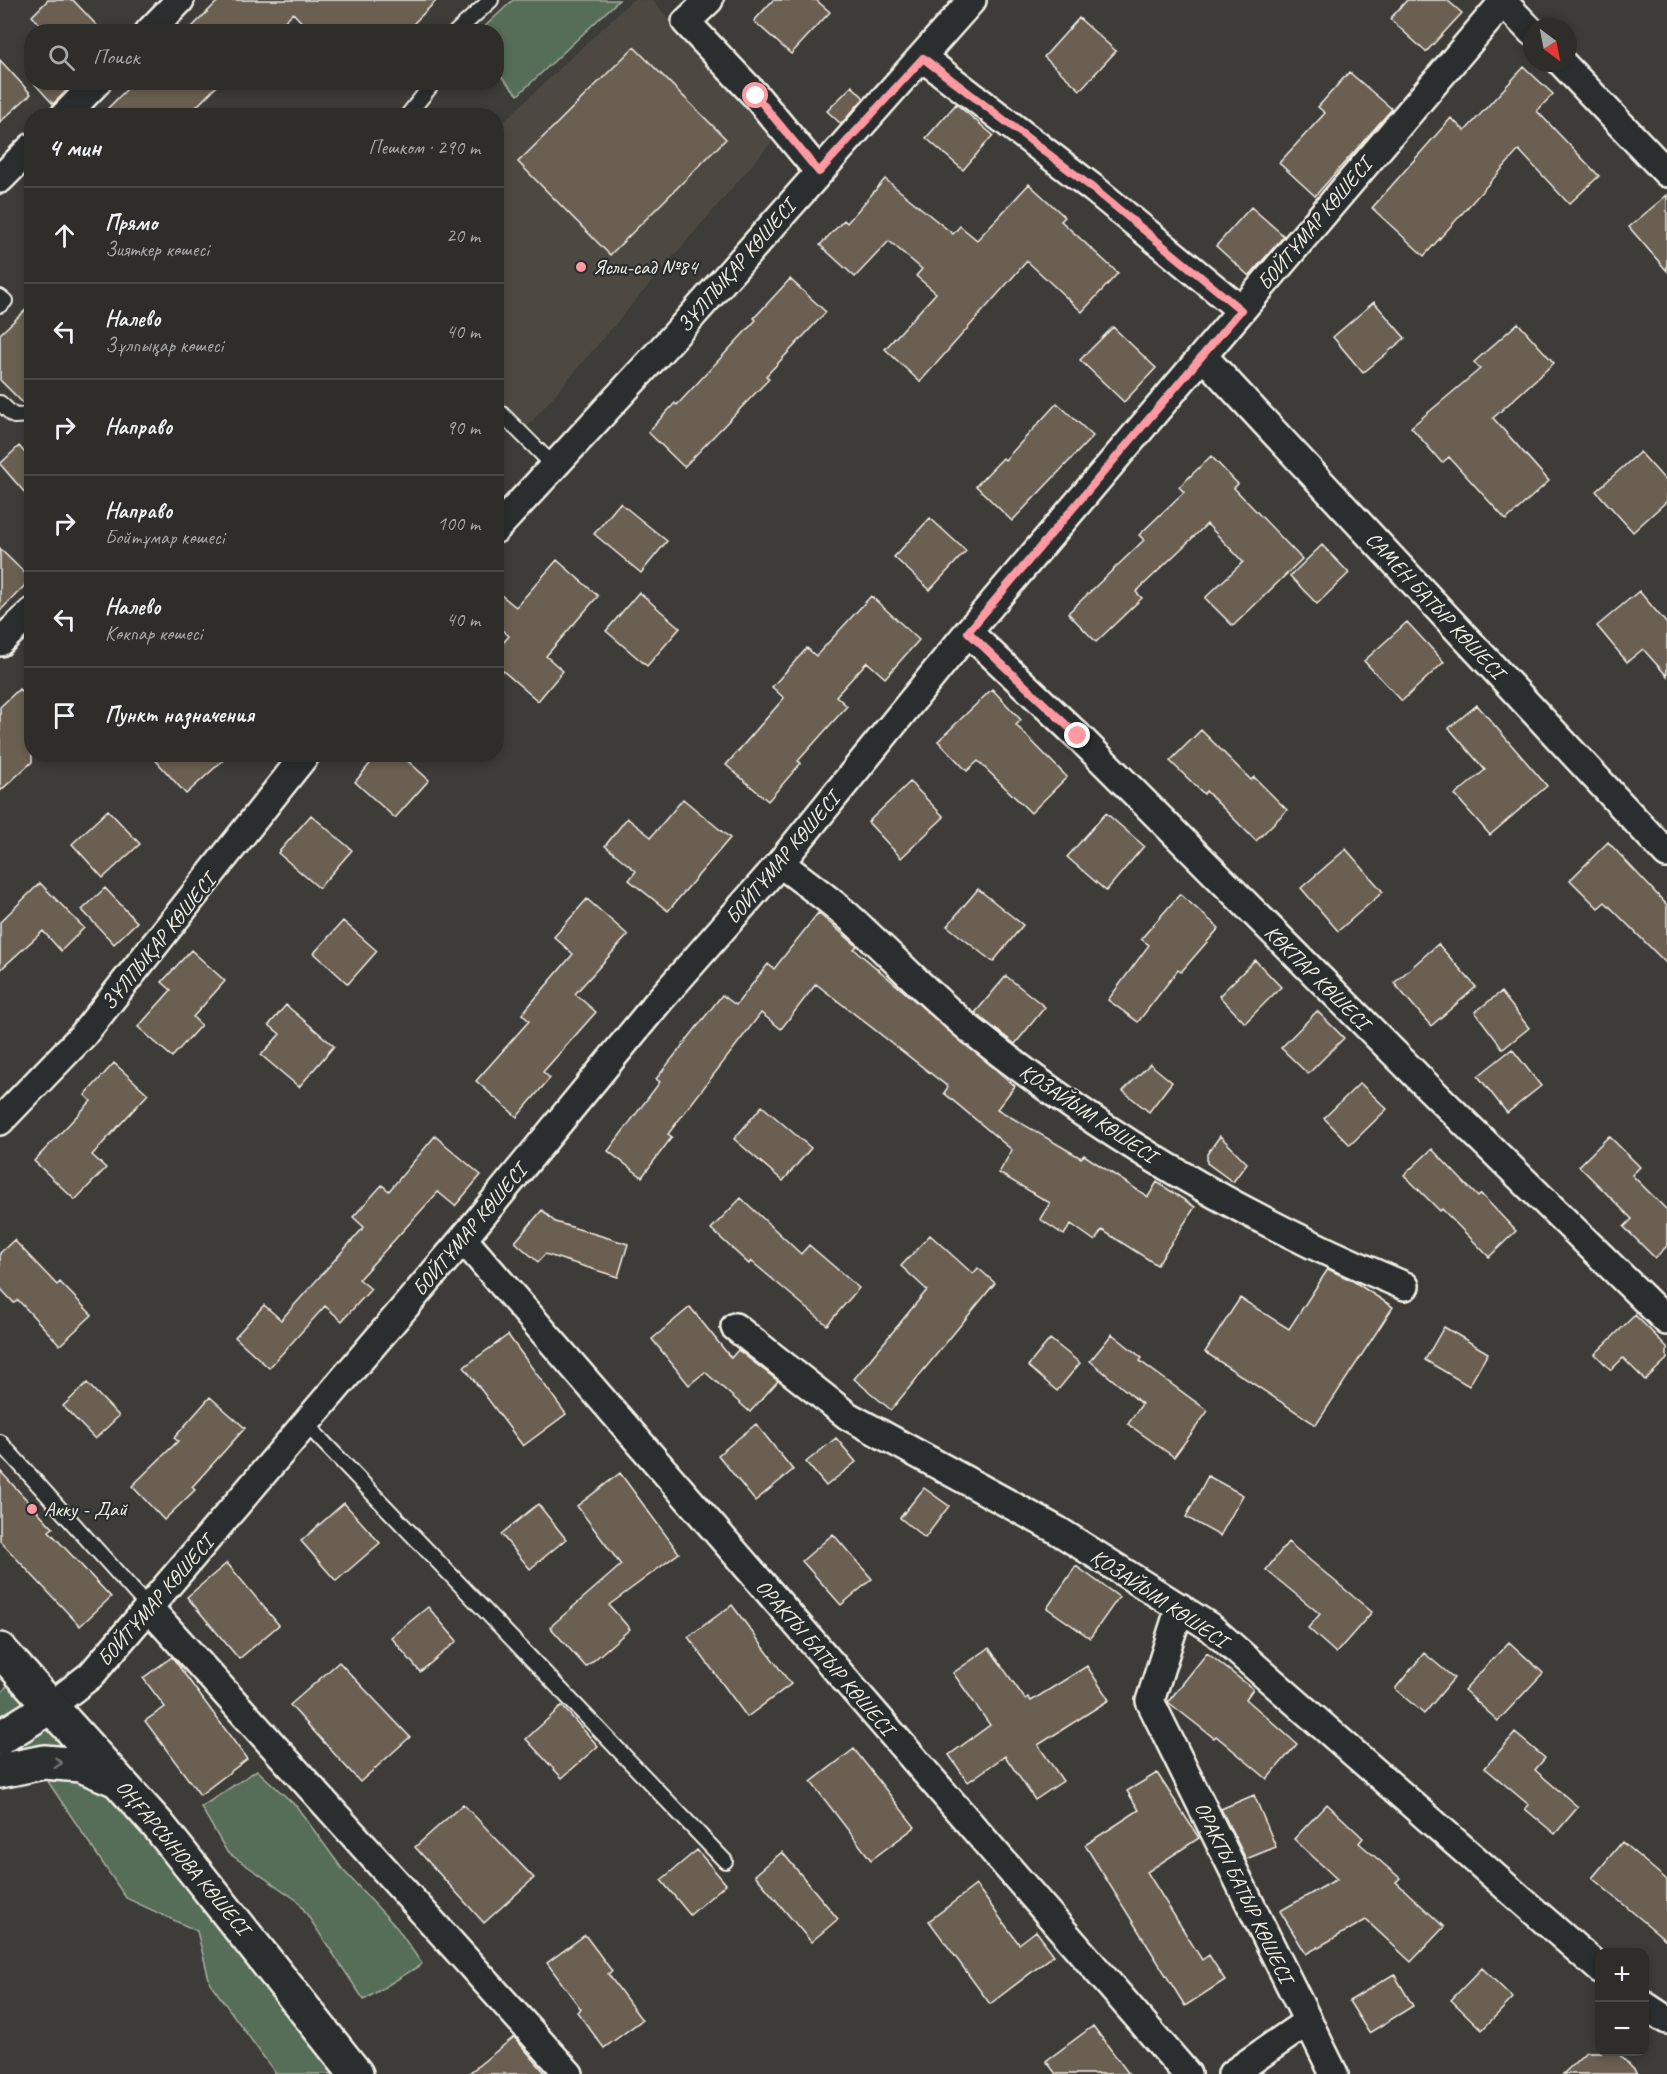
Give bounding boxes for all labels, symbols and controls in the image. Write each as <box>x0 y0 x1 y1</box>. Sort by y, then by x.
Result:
north arrow <box>1523 18 1577 72</box>
search box <box>24 24 504 90</box>
icon: search <box>45 41 78 74</box>
text: Поиск <box>93 43 139 71</box>
route start <box>742 82 768 108</box>
text: 4 мин <box>48 131 101 164</box>
text: Пешком · 290 m <box>368 135 480 160</box>
street label: БОЙТҰМАР КӨШЕСІ <box>1251 149 1380 295</box>
street label: ЗҰЛПЫҚАР КӨШЕСІ <box>671 191 804 338</box>
text: Прямо <box>105 209 157 237</box>
icon: ahead <box>48 219 81 252</box>
text: 20 m <box>446 223 480 248</box>
text: Зияткер көшесі <box>105 237 209 262</box>
place label: Ясли-сад №84 <box>593 254 700 280</box>
marker: Ясли-сад №84 <box>574 260 588 274</box>
text: Налево <box>105 305 161 333</box>
icon: left <box>48 315 81 348</box>
text: 40 m <box>446 319 480 344</box>
text: Зұлпықар көшесі <box>105 333 223 358</box>
icon: right <box>48 411 81 444</box>
text: Направо <box>105 413 172 441</box>
text: 90 m <box>446 415 480 440</box>
text: Направо <box>105 497 172 525</box>
icon: right <box>48 507 81 540</box>
text: 100 m <box>437 511 480 536</box>
text: Бойтұмар көшесі <box>105 525 225 550</box>
street label: САМЕН БАТЫР КӨШЕСІ <box>1360 526 1513 687</box>
text: Налево <box>105 593 161 621</box>
icon: left <box>48 603 81 636</box>
text: 40 m <box>446 607 480 632</box>
text: Көкпар көшесі <box>105 621 202 646</box>
icon: arrive <box>48 699 81 732</box>
text: Пункт назначения <box>105 701 254 729</box>
route end <box>1064 722 1090 748</box>
street label: БОЙТҰМАР КӨШЕСІ <box>719 783 848 929</box>
street label: ЗҰЛПЫҚАР КӨШЕСІ <box>95 865 224 1015</box>
street label: КӨКПАР КӨШЕСІ <box>1259 919 1378 1038</box>
street label: ҚОЗАЙЫМ КӨШЕСІ <box>1015 1058 1165 1171</box>
street label: БОЙТҰМАР КӨШЕСІ <box>406 1155 535 1301</box>
place label: Акку - Дай <box>44 1496 128 1522</box>
marker: Акку - Дай <box>25 1502 39 1516</box>
street label: БОЙТҰМАР КӨШЕСІ <box>91 1527 222 1671</box>
street label: ҚОЗАЙЫМ КӨШЕСІ <box>1086 1543 1236 1656</box>
street label: ОРАКТЫ БАТЫР КӨШЕСІ <box>750 1574 903 1743</box>
one-way arrow <box>53 1756 62 1769</box>
street label: ОҢҒАРСЫНОВА КӨШЕСІ <box>111 1774 258 1943</box>
street label: ОРАКТЫ БАТЫР КӨШЕСІ <box>1189 1798 1301 1991</box>
map controls <box>1595 1948 1649 2056</box>
button: + <box>1595 1948 1649 2002</box>
button: − <box>1595 2002 1649 2056</box>

